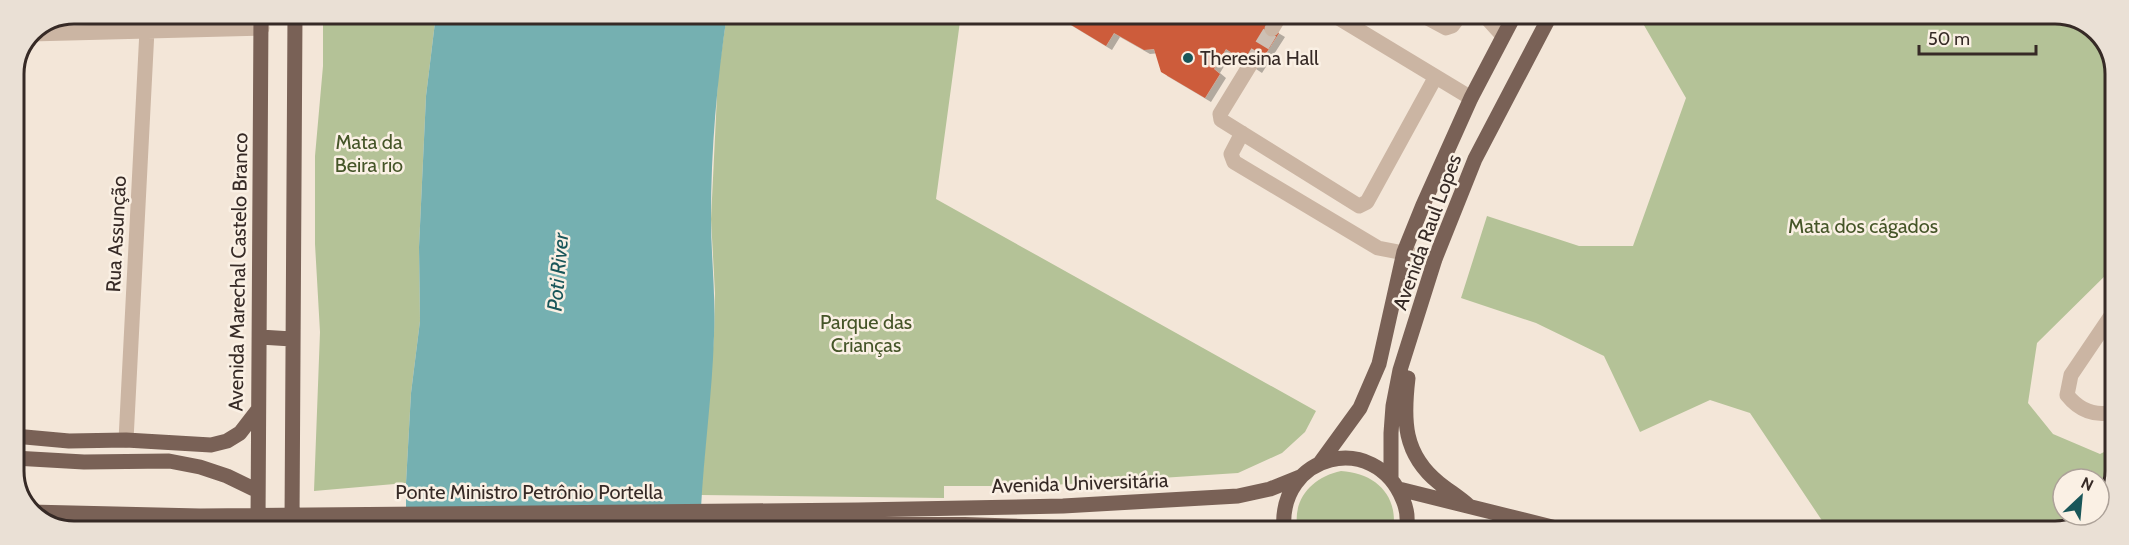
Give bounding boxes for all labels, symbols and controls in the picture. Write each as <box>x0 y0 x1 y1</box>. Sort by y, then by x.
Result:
scale bar <box>1919 18 2036 56</box>
text: 50 m <box>1928 28 1970 50</box>
place label: Theresina Hall <box>1200 46 1319 70</box>
marker: Theresina Hall <box>1181 51 1195 65</box>
park label: Mata da Beira rio <box>335 130 403 177</box>
street label: Avenida Marechal Castelo Branco <box>224 132 252 412</box>
street label: Avenida Raul Lopes <box>1388 151 1466 313</box>
street label: Rua Assunção <box>101 175 131 293</box>
park label: Mata dos cágados <box>1788 214 1938 238</box>
water label: Poti River <box>542 230 574 312</box>
park label: Parque das Crianças <box>820 310 912 357</box>
north arrow <box>2051 467 2111 527</box>
street label: Avenida Universitária <box>991 468 1169 498</box>
text: N <box>2078 473 2097 495</box>
street label: Ponte Ministro Petrônio Portella <box>395 480 663 504</box>

